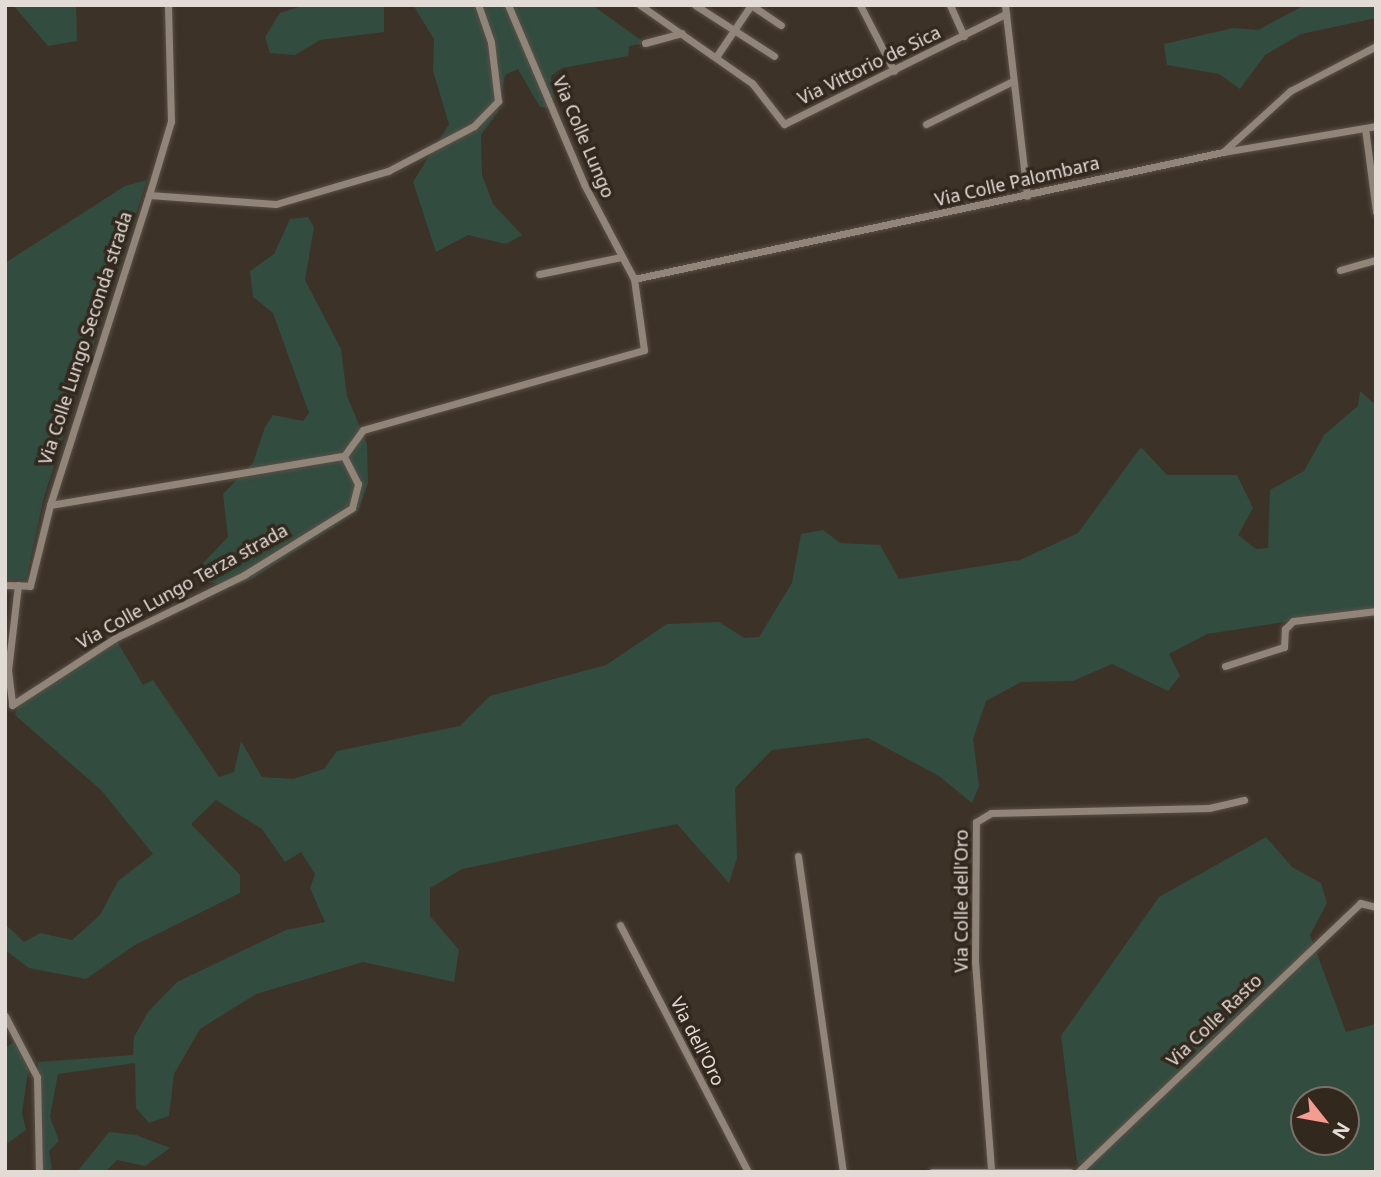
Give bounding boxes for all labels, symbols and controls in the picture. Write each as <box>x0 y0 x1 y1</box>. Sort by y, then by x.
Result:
street label: Via Vittorio de Sica <box>794 21 944 109</box>
street label: Via Colle Lungo <box>549 73 619 201</box>
street label: Via Colle Palombara <box>933 152 1101 210</box>
street label: Via Colle Lungo Seconda strada <box>34 209 136 467</box>
street label: Via Colle Lungo Terza strada <box>73 519 291 653</box>
street label: Via Colle dell'Oro <box>950 829 972 973</box>
street label: Via Colle Rasto <box>1162 969 1266 1071</box>
street label: Via dell'Oro <box>666 993 730 1089</box>
north arrow <box>1290 1086 1360 1156</box>
text: N <box>1326 1117 1356 1144</box>

